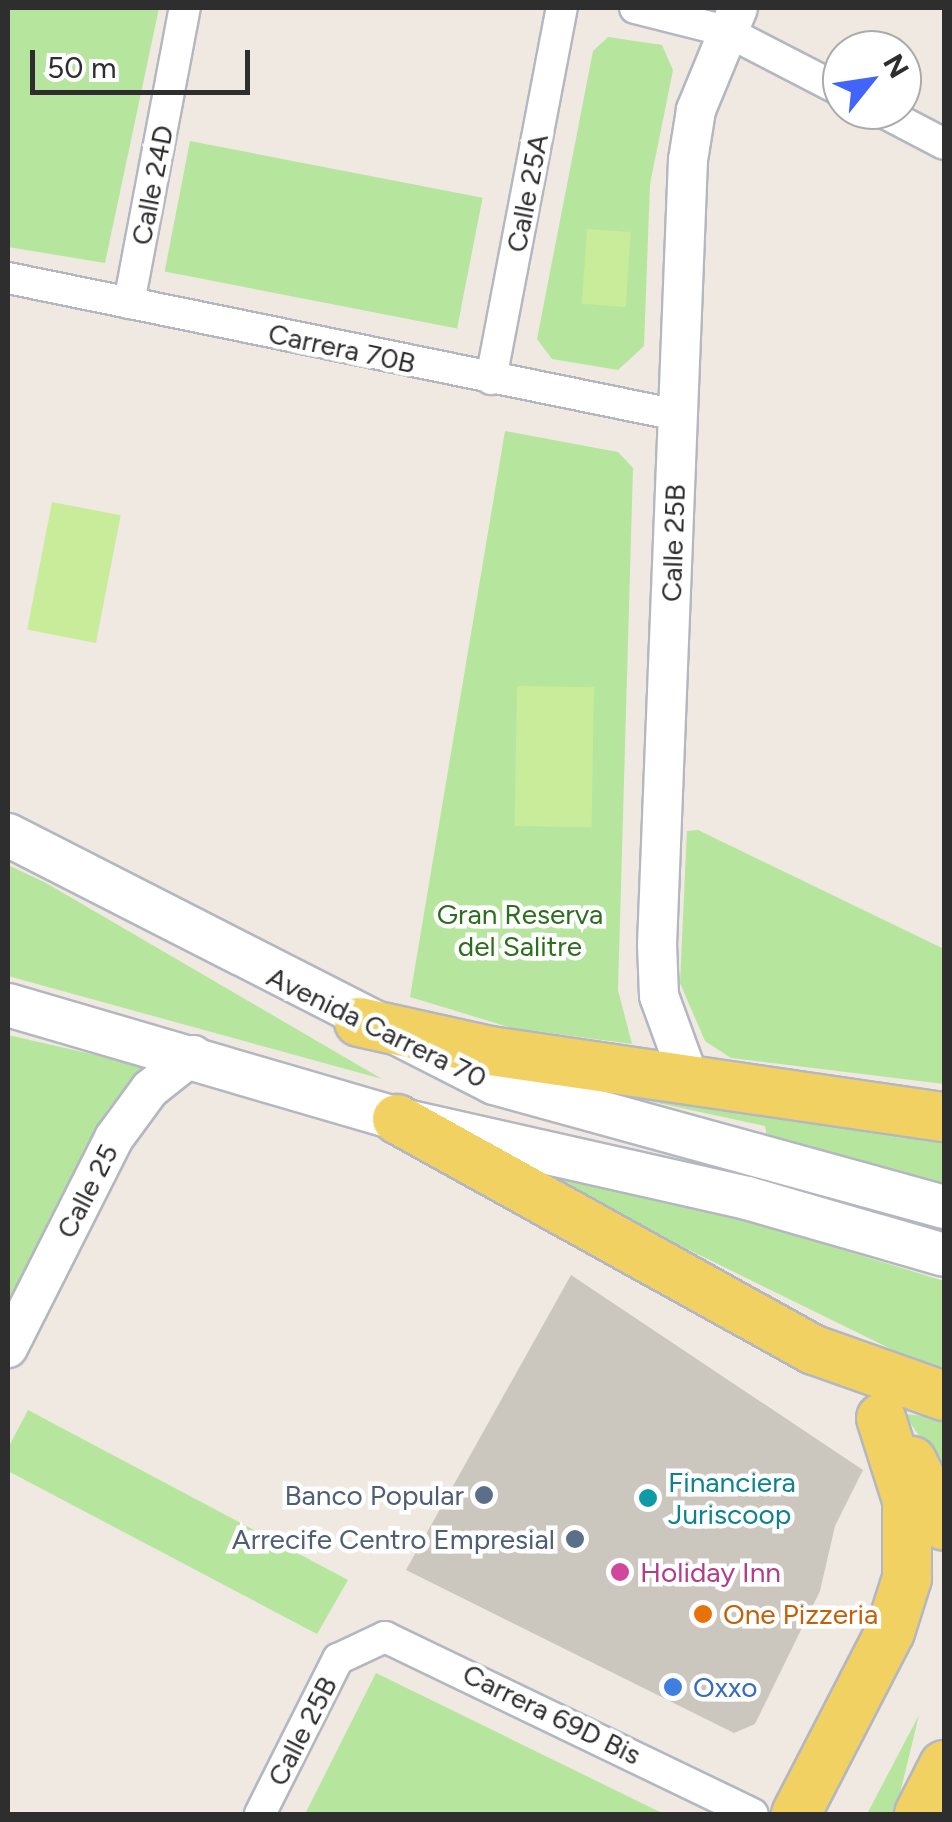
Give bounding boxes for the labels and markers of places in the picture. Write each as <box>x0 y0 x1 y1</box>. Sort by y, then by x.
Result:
place label: Financiera Juriscoop <box>668 1465 796 1531</box>
place label: Banco Popular <box>284 1478 464 1512</box>
marker: Banco Popular <box>473 1484 495 1506</box>
marker: Financiera Juriscoop <box>637 1487 659 1509</box>
place label: Arrecife Centro Empresial <box>232 1522 555 1556</box>
marker: Arrecife Centro Empresial <box>564 1528 586 1550</box>
place label: Holiday Inn <box>640 1555 781 1589</box>
marker: Holiday Inn <box>609 1561 631 1583</box>
place label: One Pizzeria <box>723 1597 878 1631</box>
marker: One Pizzeria <box>692 1603 714 1625</box>
place label: Oxxo <box>693 1670 757 1704</box>
marker: Oxxo <box>662 1676 684 1698</box>

